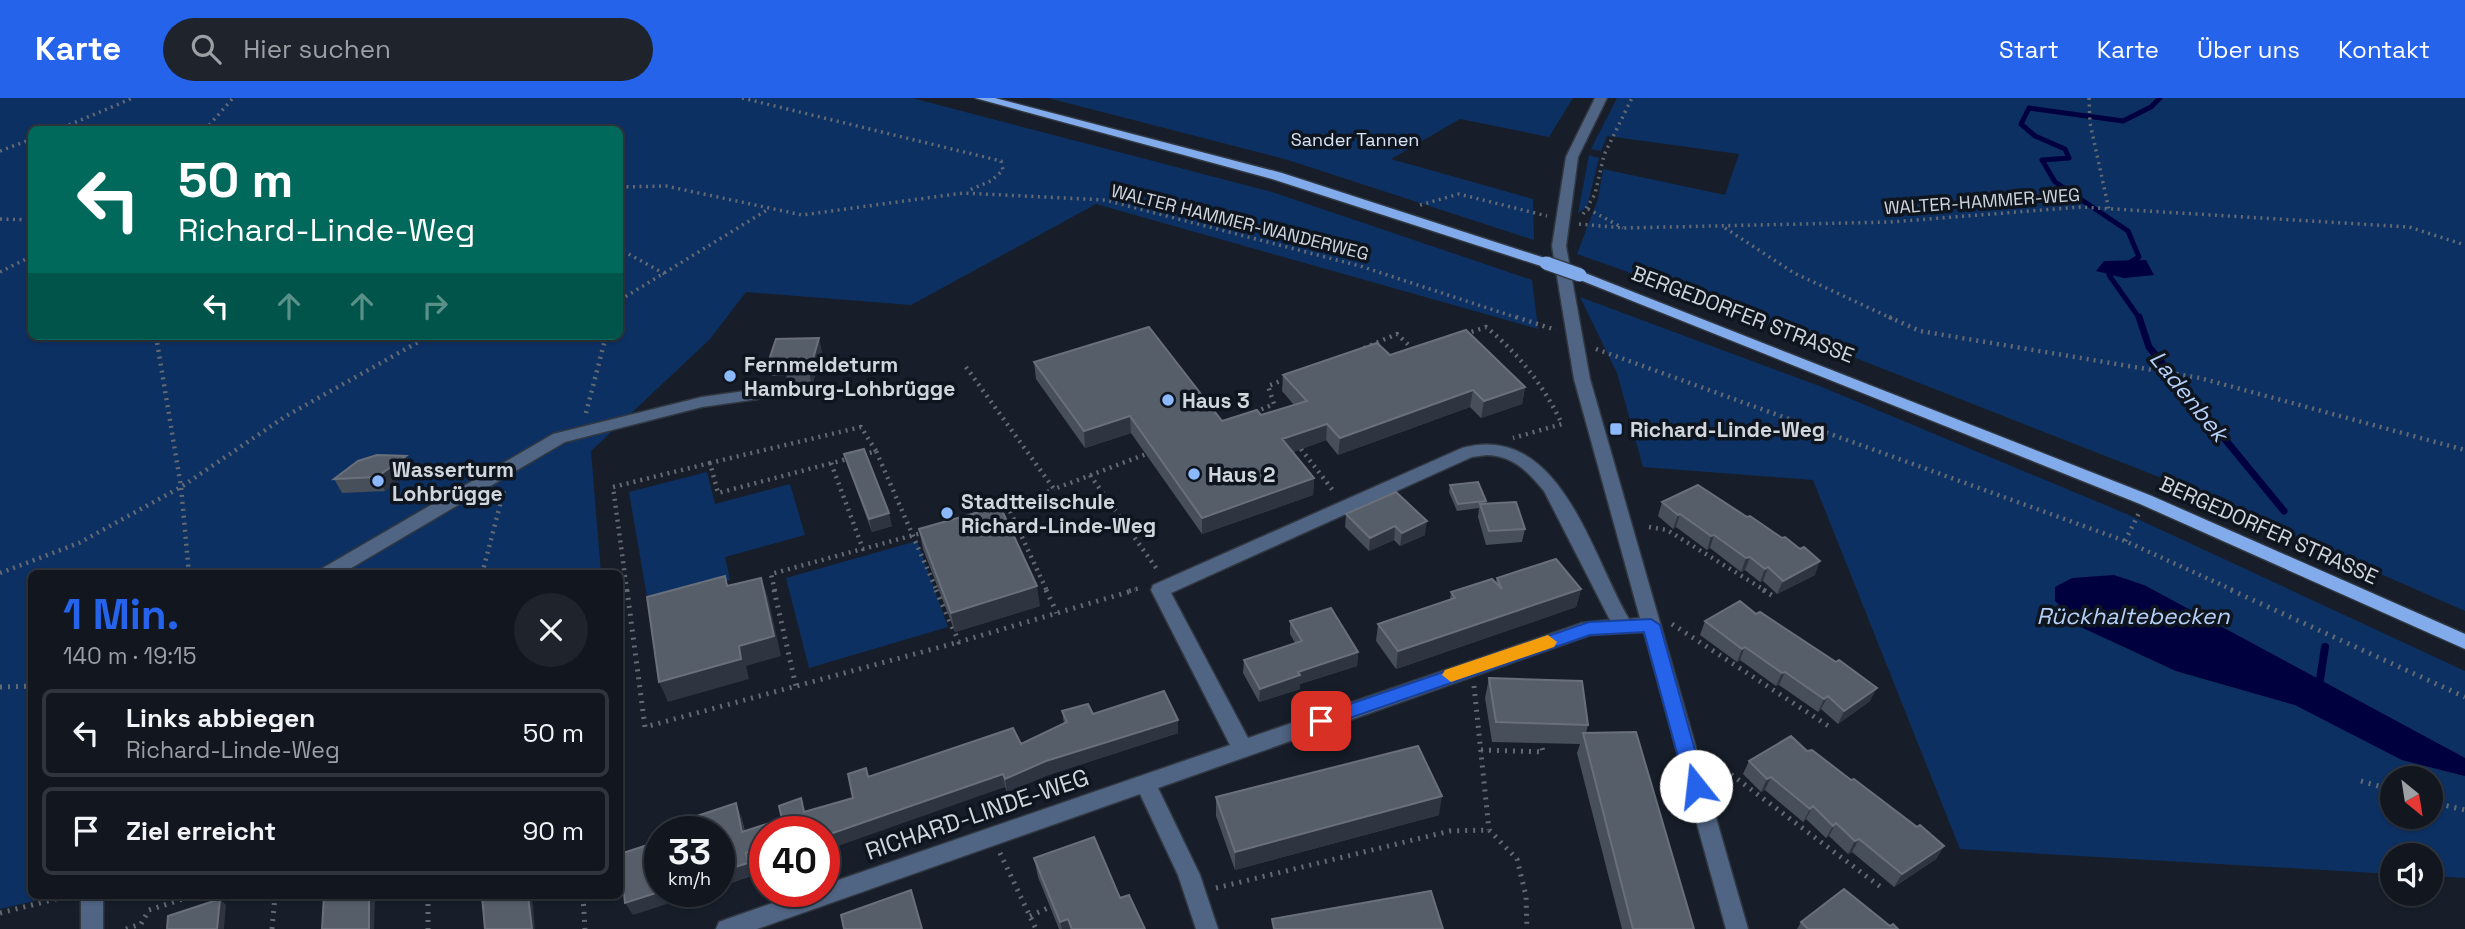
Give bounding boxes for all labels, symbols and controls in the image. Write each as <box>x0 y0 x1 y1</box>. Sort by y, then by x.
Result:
search box <box>163 18 653 81</box>
text: Karte <box>35 28 121 70</box>
icon: search <box>187 30 225 68</box>
text: Hier suchen <box>243 32 391 66</box>
text: Start <box>1999 34 2059 65</box>
text: Karte <box>2097 34 2159 65</box>
text: Über uns <box>2197 34 2300 65</box>
text: Kontakt <box>2338 34 2430 65</box>
park label: Sander Tannen <box>1291 128 1419 151</box>
text: 50 m <box>178 149 293 211</box>
icon: left <box>63 154 154 245</box>
street label: WALTER HAMMER-WANDERWEG <box>1109 179 1371 265</box>
street label: WALTER-HAMMER-WEG <box>1883 183 2081 219</box>
text: Richard-Linde-Weg <box>178 210 475 250</box>
street label: BERGEDORFER STRASSE <box>1628 259 1858 369</box>
icon: left <box>197 287 235 325</box>
icon: ahead <box>270 287 308 325</box>
icon: ahead <box>343 287 381 325</box>
icon: right <box>416 287 454 325</box>
water label: Ladenbek <box>2143 344 2237 450</box>
place label: Fernmeldeturm Hamburg-Lohbrügge <box>744 351 955 402</box>
marker: Fernmeldeturm Hamburg-Lohbrügge <box>722 368 738 384</box>
place label: Haus 3 <box>1182 387 1250 414</box>
marker: Haus 3 <box>1160 392 1176 408</box>
place label: Richard-Linde-Weg <box>1630 416 1825 443</box>
marker: Richard-Linde-Weg <box>1608 421 1624 437</box>
place label: Wasserturm Lohbrügge <box>392 456 514 507</box>
place label: Haus 2 <box>1208 461 1275 488</box>
marker: Haus 2 <box>1186 466 1202 482</box>
street label: BERGEDORFER STRASSE <box>2156 470 2382 590</box>
marker: Wasserturm Lohbrügge <box>370 473 386 489</box>
place label: Stadtteilschule Richard-Linde-Weg <box>961 488 1156 539</box>
marker: Stadtteilschule Richard-Linde-Weg <box>939 505 955 521</box>
text: 1 Min. <box>63 588 179 641</box>
button: close <box>514 593 588 667</box>
water label: Rückhaltebecken <box>2036 601 2230 631</box>
text: 140 m · 19:15 <box>63 641 196 671</box>
pin <box>1291 691 1351 751</box>
text: Links abbiegen <box>126 701 315 735</box>
icon: arrive <box>1302 702 1340 740</box>
icon: left <box>67 714 105 752</box>
text: 50 m <box>523 716 584 750</box>
text: Richard-Linde-Weg <box>126 735 340 765</box>
position arrow <box>1659 749 1733 823</box>
street label: RICHARD-LINDE-WEG <box>861 761 1093 867</box>
north arrow <box>2380 766 2443 830</box>
map controls <box>2380 766 2443 906</box>
icon: arrive <box>67 812 105 850</box>
text: Ziel erreicht <box>126 814 276 848</box>
text: 90 m <box>522 814 584 848</box>
speed limit sign: 40 <box>749 816 840 907</box>
text: 33 <box>668 830 711 874</box>
button: sound <box>2380 843 2443 906</box>
text: km/h <box>668 867 711 890</box>

